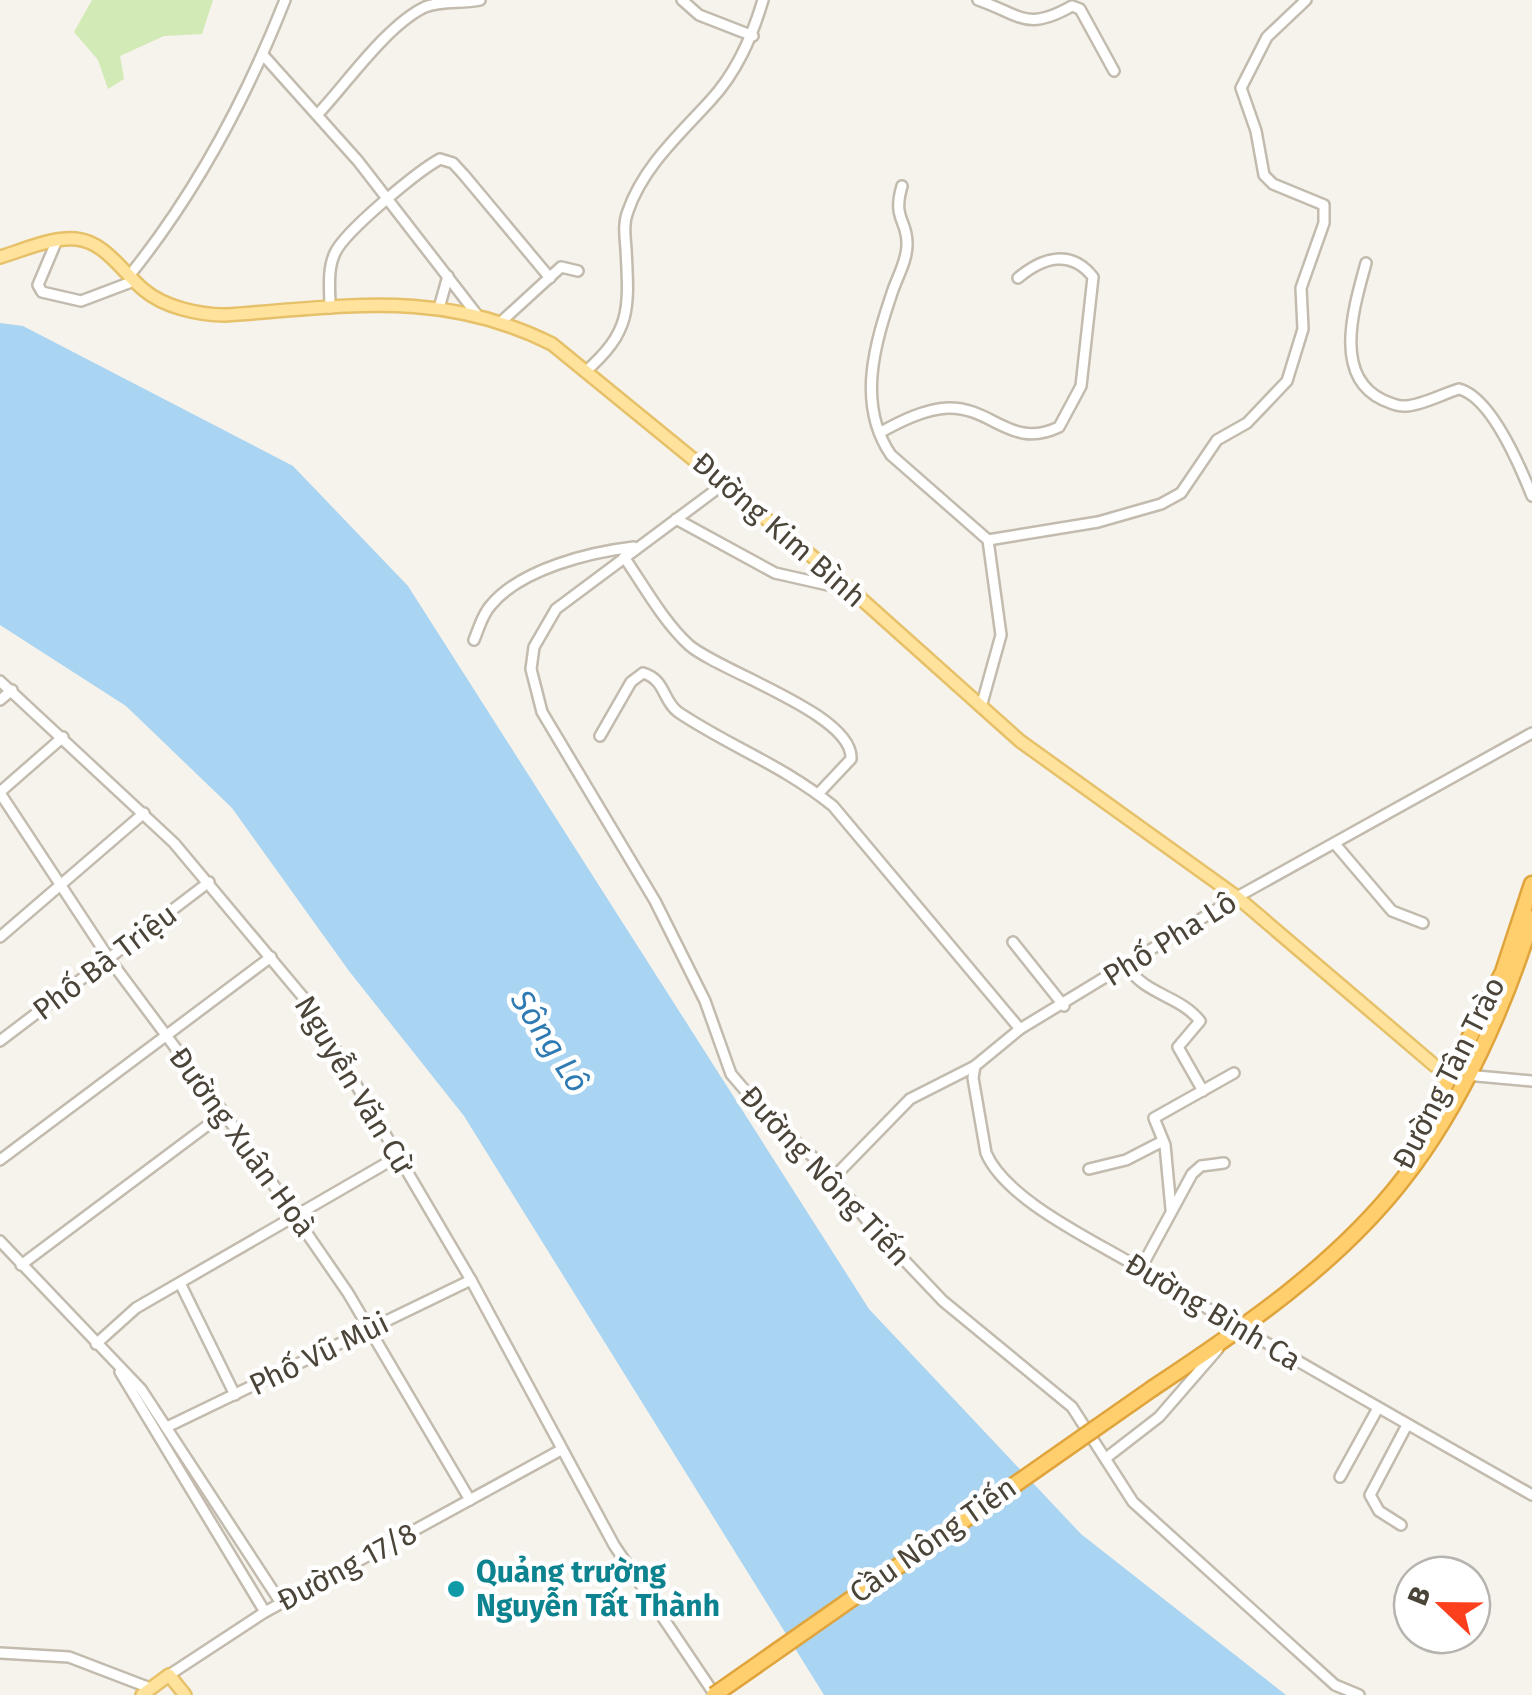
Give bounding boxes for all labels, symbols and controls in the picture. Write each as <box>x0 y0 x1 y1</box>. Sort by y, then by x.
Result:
street label: Đường Kim Bình <box>685 445 873 615</box>
street label: Phố Pha Lô <box>1097 884 1243 994</box>
street label: Phố Bà Triệu <box>26 896 184 1028</box>
street label: Đường Tân Trào <box>1385 971 1513 1175</box>
water label: Sông Lô <box>502 982 597 1099</box>
street label: Nguyễn Văn Cừ <box>287 989 422 1181</box>
street label: Đường Xuân Hoà <box>161 1040 323 1244</box>
street label: Đường Nông Tiến <box>732 1078 918 1274</box>
street label: Đường Bình Ca <box>1119 1245 1307 1379</box>
street label: Phố Vũ Mùi <box>243 1305 395 1403</box>
street label: Cầu Nông Tiến <box>843 1469 1023 1611</box>
street label: Đường 17/8 <box>271 1515 423 1619</box>
place label: Quảng trường Nguyễn Tất Thành <box>476 1554 720 1624</box>
north arrow <box>1392 1555 1492 1655</box>
marker: Quảng trường Nguyễn Tất Thành <box>445 1578 467 1600</box>
text: B <box>1401 1582 1438 1610</box>

